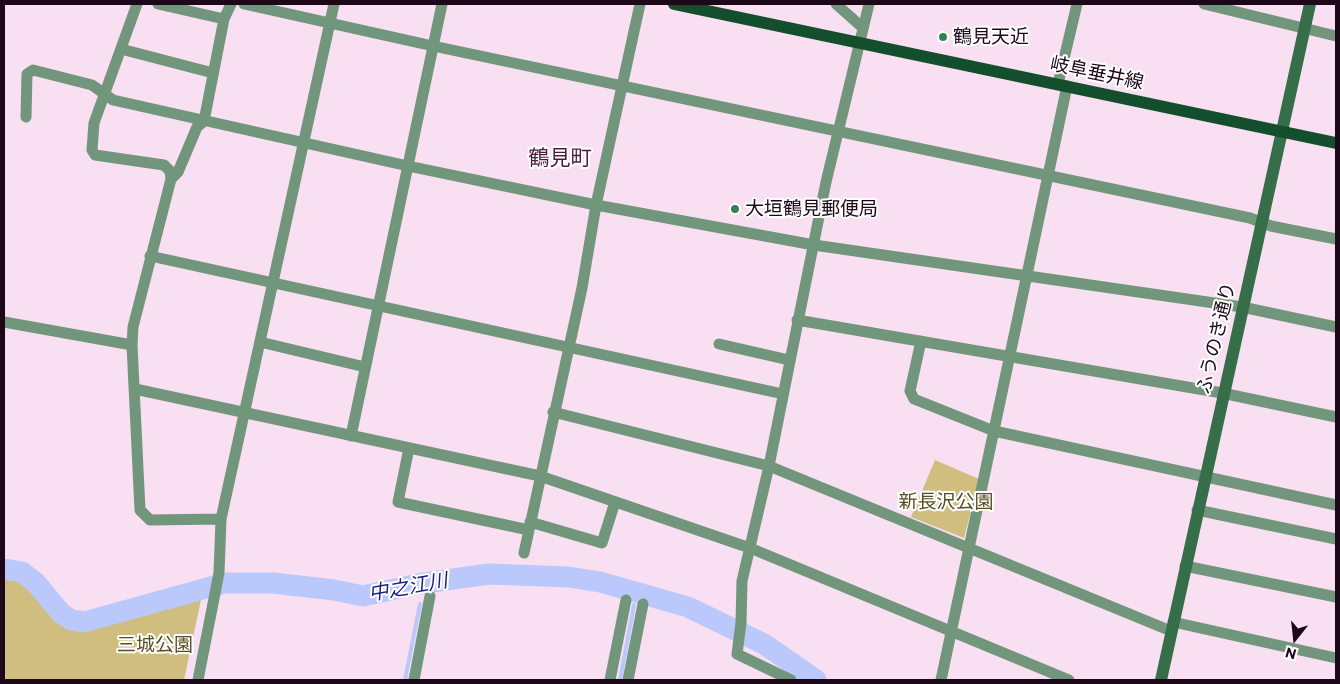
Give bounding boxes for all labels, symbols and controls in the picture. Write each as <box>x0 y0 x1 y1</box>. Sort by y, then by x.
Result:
place label: 鶴見天近 <box>953 26 1029 48</box>
marker: 鶴見天近 <box>937 31 949 43</box>
street label: 岐阜垂井線 <box>1048 52 1146 94</box>
district label: 鶴見町 <box>529 145 591 171</box>
place label: 大垣鶴見郵便局 <box>745 198 878 220</box>
marker: 大垣鶴見郵便局 <box>729 203 741 215</box>
street label: ふうのき通り <box>1192 280 1240 396</box>
park label: 新長沢公園 <box>899 491 993 513</box>
water label: 中之江川 <box>367 568 449 606</box>
north arrow <box>1270 614 1320 664</box>
park label: 三城公園 <box>117 634 193 656</box>
text: N <box>1283 644 1298 664</box>

